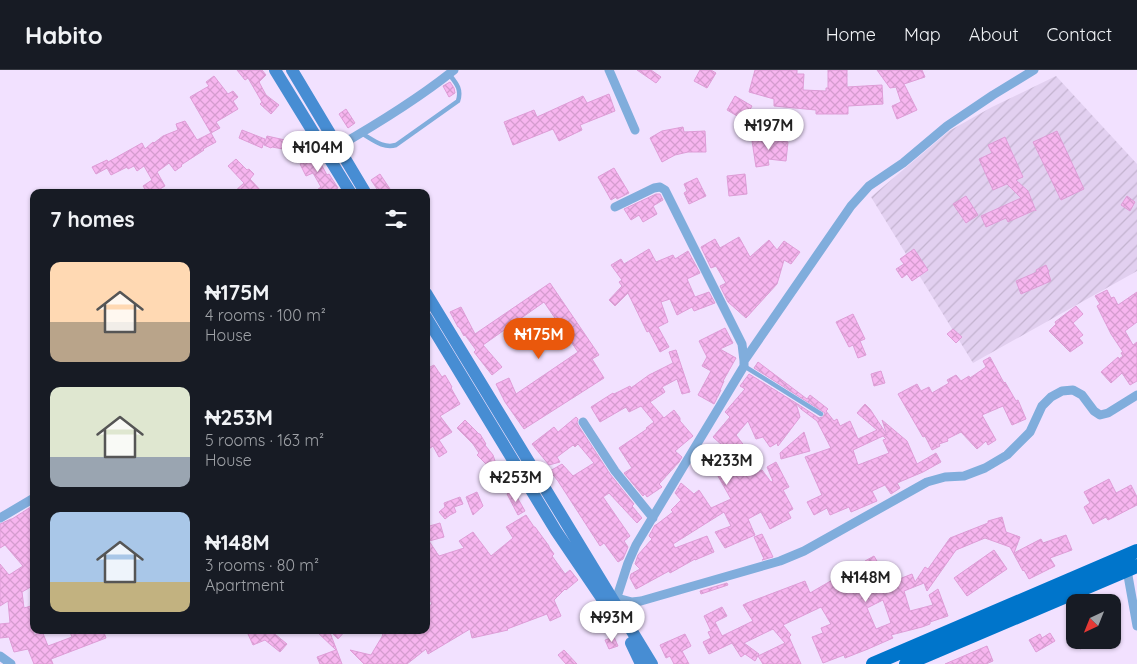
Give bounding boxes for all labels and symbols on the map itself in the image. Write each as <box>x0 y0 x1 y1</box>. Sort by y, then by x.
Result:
pin: ₦197M <box>734 108 804 151</box>
pin: ₦104M <box>283 131 353 173</box>
pin: ₦175M <box>504 318 574 360</box>
pin: ₦233M <box>692 444 762 486</box>
pin: ₦253M <box>481 460 551 503</box>
pin: ₦148M <box>831 560 901 603</box>
north arrow <box>1066 594 1121 649</box>
pin: ₦93M <box>582 600 642 643</box>

